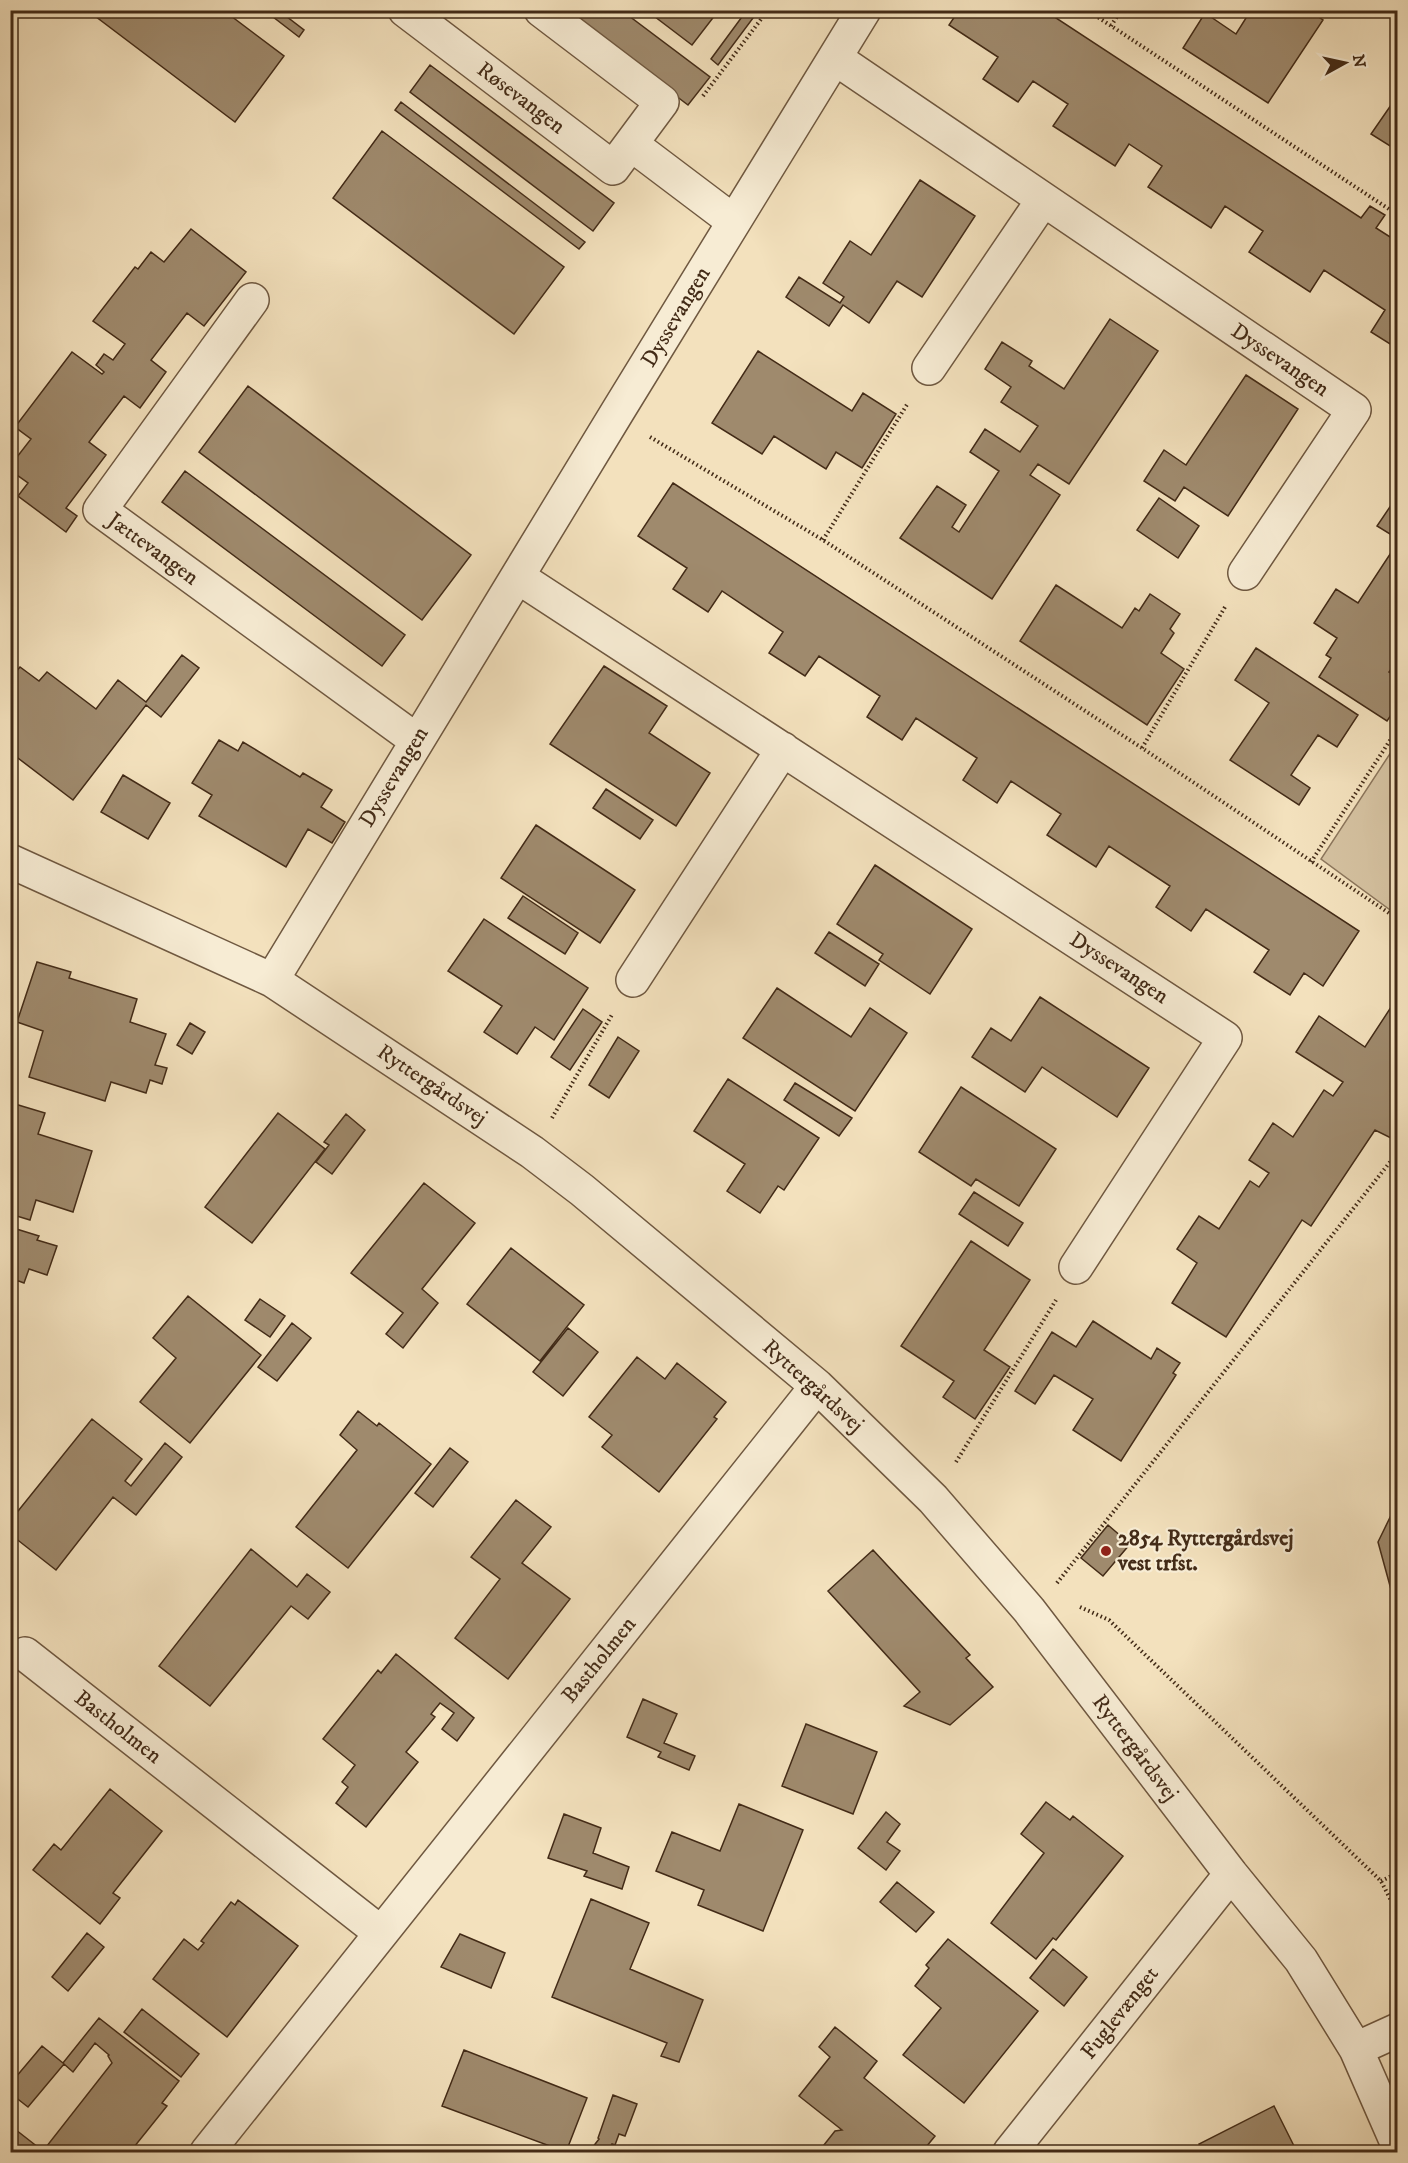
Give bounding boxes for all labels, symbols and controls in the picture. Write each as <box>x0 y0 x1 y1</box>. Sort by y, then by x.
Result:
north arrow <box>1315 33 1375 93</box>
text: N <box>1348 53 1370 69</box>
street label: Røsevangen <box>472 56 571 140</box>
street label: Dyssevangen <box>635 261 717 372</box>
street label: Dyssevangen <box>1226 317 1335 403</box>
street label: Jættevangen <box>101 506 204 591</box>
street label: Dyssevangen <box>353 721 435 832</box>
street label: Dyssevangen <box>1064 926 1174 1010</box>
street label: Ryttergårdsvej <box>372 1038 492 1132</box>
street label: Ryttergårdsvej <box>757 1334 869 1438</box>
place label: 2854 Ryttergårdsvej vest trfst. <box>1117 1525 1294 1577</box>
marker: 2854 Ryttergårdsvej vest trfst. <box>1099 1544 1113 1558</box>
street label: Bastholmen <box>556 1611 642 1709</box>
street label: Bastholmen <box>69 1685 167 1770</box>
street label: Ryttergårdsvej <box>1086 1689 1184 1807</box>
street label: Fuglevænget <box>1075 1961 1165 2065</box>

